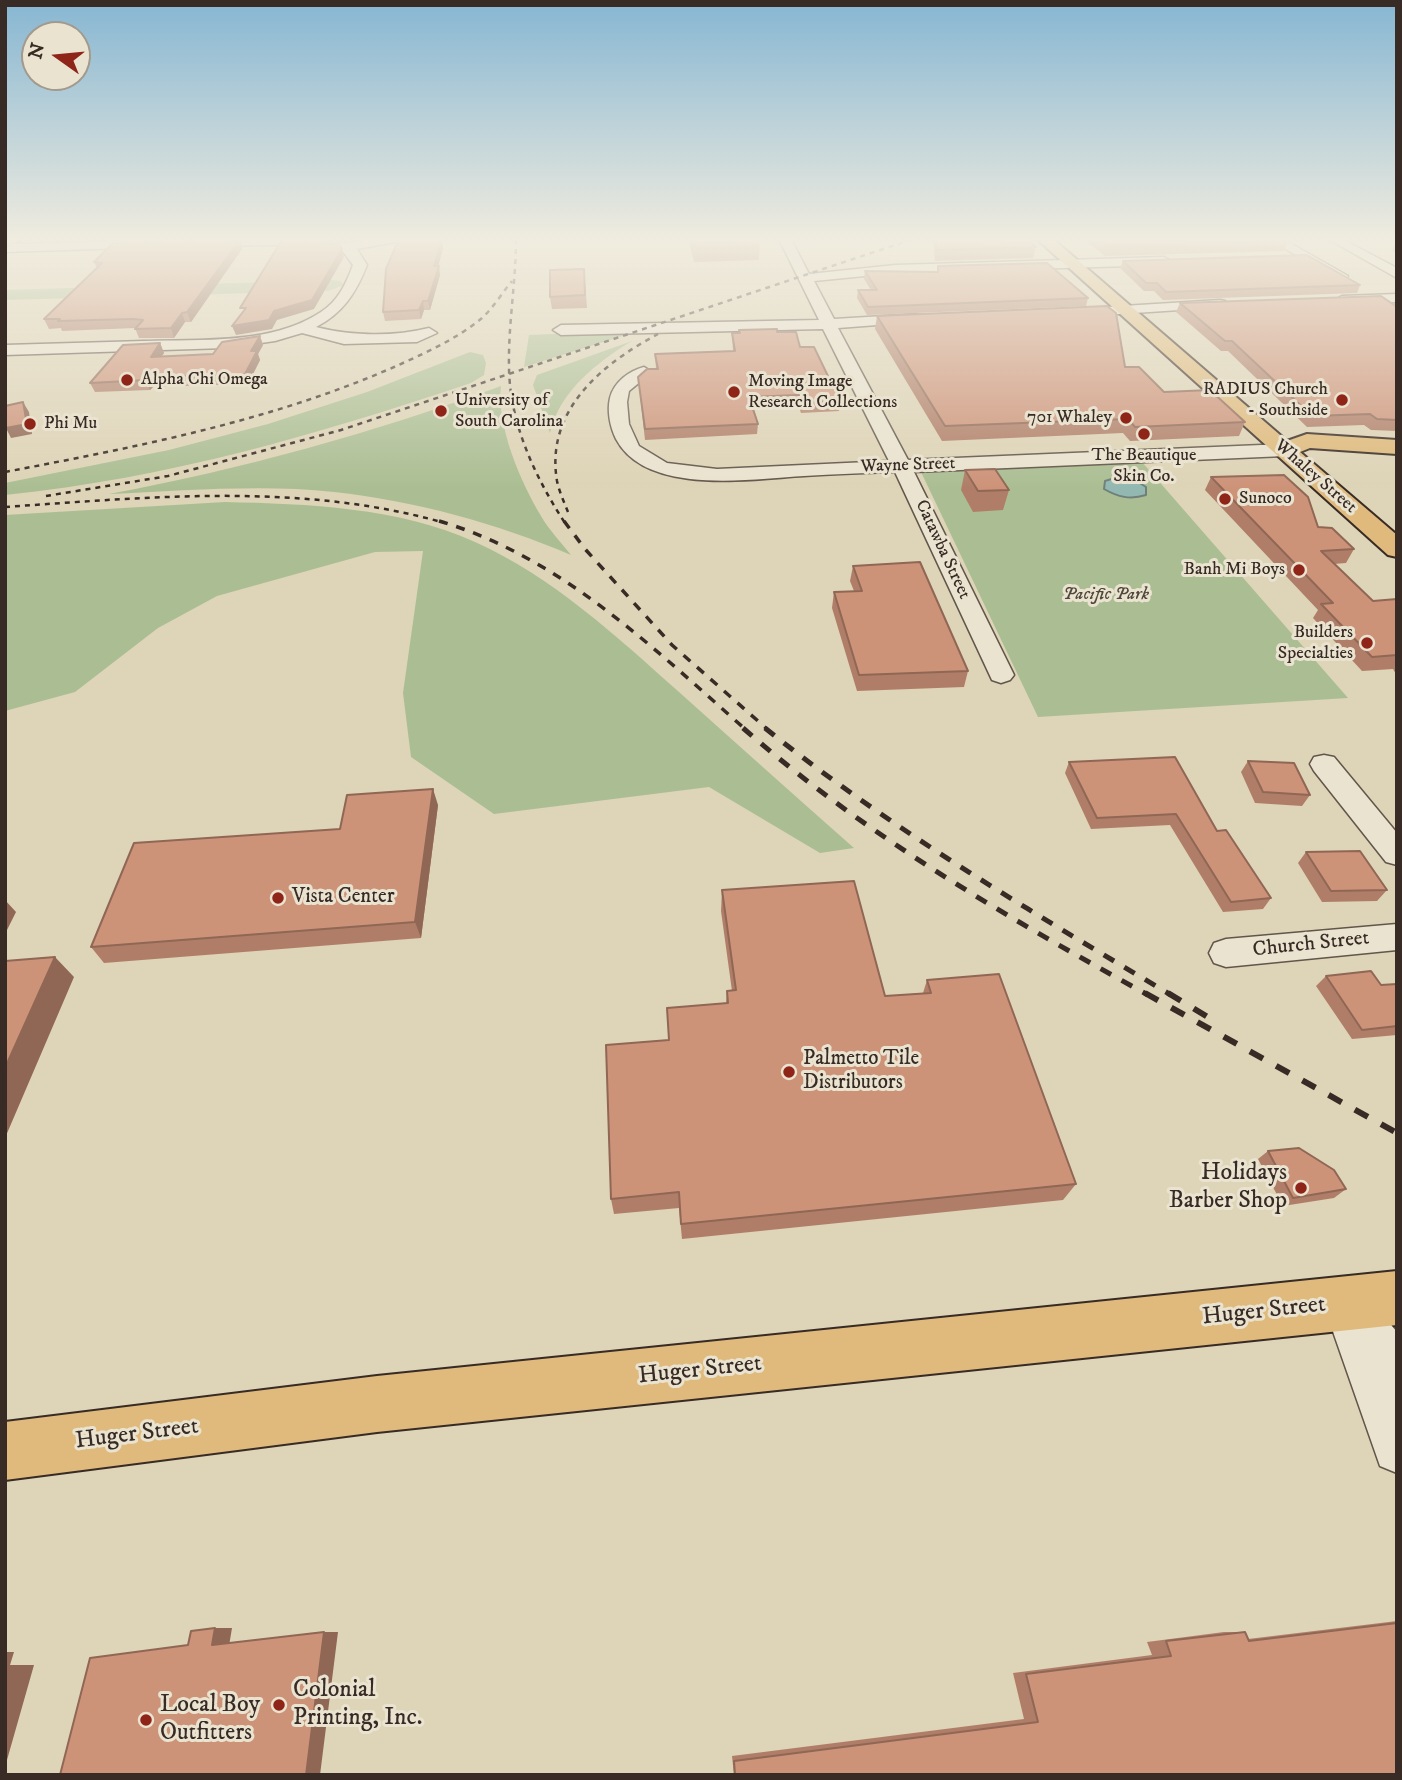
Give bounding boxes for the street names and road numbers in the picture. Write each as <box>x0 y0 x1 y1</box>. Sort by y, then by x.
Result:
street label: Whaley Street <box>1269 435 1361 519</box>
street label: Wayne Street <box>860 454 956 478</box>
street label: Catawba Street <box>910 497 974 603</box>
street label: Church Street <box>1252 926 1370 964</box>
street label: Huger Street <box>1201 1291 1327 1333</box>
street label: Huger Street <box>637 1350 763 1392</box>
street label: Huger Street <box>74 1413 200 1457</box>

